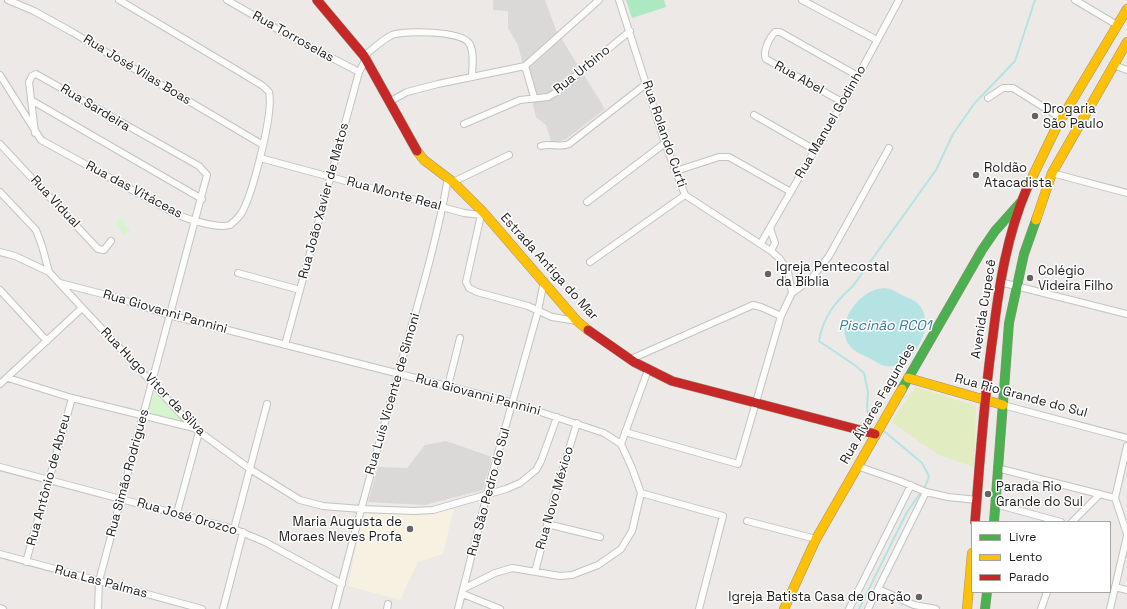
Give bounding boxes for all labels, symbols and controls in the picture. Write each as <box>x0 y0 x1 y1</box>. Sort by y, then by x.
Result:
street label: Rua Torroselas <box>249 8 337 66</box>
street label: Rua José Vilas Boas <box>80 32 194 108</box>
street label: Rua Urbino <box>551 43 613 97</box>
street label: Rua Abel <box>771 58 827 98</box>
street label: Rua Manuel Godinho <box>792 63 870 181</box>
street label: Rua Rolando Curti <box>638 79 690 189</box>
street label: Rua Sardeira <box>57 81 133 135</box>
place label: Drogaria São Paulo <box>1043 101 1104 132</box>
marker: Drogaria São Paulo <box>1030 111 1040 121</box>
street label: Rua João Xavier de Matos <box>296 121 352 281</box>
street label: Rua das Vitáceas <box>83 158 185 222</box>
place label: Roldão Atacadista <box>984 160 1052 191</box>
marker: Roldão Atacadista <box>971 170 981 180</box>
street label: Rua Vidual <box>27 173 83 231</box>
street label: Rua Monte Real <box>345 174 443 214</box>
street label: Estrada Antiga do Mar <box>497 210 601 324</box>
street label: Avenida Cupecê <box>968 258 1000 360</box>
place label: Igreja Pentecostal da Bíblia <box>776 259 890 290</box>
place label: Colégio Videira Filho <box>1038 263 1113 294</box>
marker: Igreja Pentecostal da Bíblia <box>763 269 773 279</box>
marker: Colégio Videira Filho <box>1025 273 1035 283</box>
street label: Rua Giovanni Pannini <box>101 287 229 337</box>
street label: Rua Luis Vicente de Simoni <box>362 311 424 477</box>
water label: Piscinão RCO1 <box>839 318 931 334</box>
street label: Rua Hugo Vitor da Silva <box>97 325 209 439</box>
street label: Rua Álvares Fagundes <box>837 341 919 467</box>
street label: Rua Giovanni Pannini <box>414 371 542 419</box>
street label: Rua Rio Grande do Sul <box>953 371 1089 421</box>
street label: Rua Simão Rodrigues <box>103 407 153 539</box>
street label: Rua Antônio de Abreu <box>24 413 74 547</box>
street label: Rua São Pedro do Sul <box>464 426 514 558</box>
street label: Rua Novo México <box>533 445 577 551</box>
place label: Parada Rio Grande do Sul <box>996 479 1083 510</box>
marker: Parada Rio Grande do Sul <box>983 489 993 499</box>
street label: Rua José Orozco <box>135 495 239 539</box>
place label: Maria Augusta de Moraes Neves Profa <box>279 514 402 545</box>
legend <box>971 521 1111 593</box>
marker: Maria Augusta de Moraes Neves Profa <box>405 524 415 534</box>
text: Livre <box>1009 529 1036 545</box>
text: Lento <box>1009 549 1043 565</box>
street label: Rua Las Palmas <box>53 562 149 602</box>
text: Parado <box>1009 569 1049 585</box>
place label: Igreja Batista Casa de Oração <box>728 589 911 605</box>
marker: Igreja Batista Casa de Oração <box>914 592 924 602</box>

